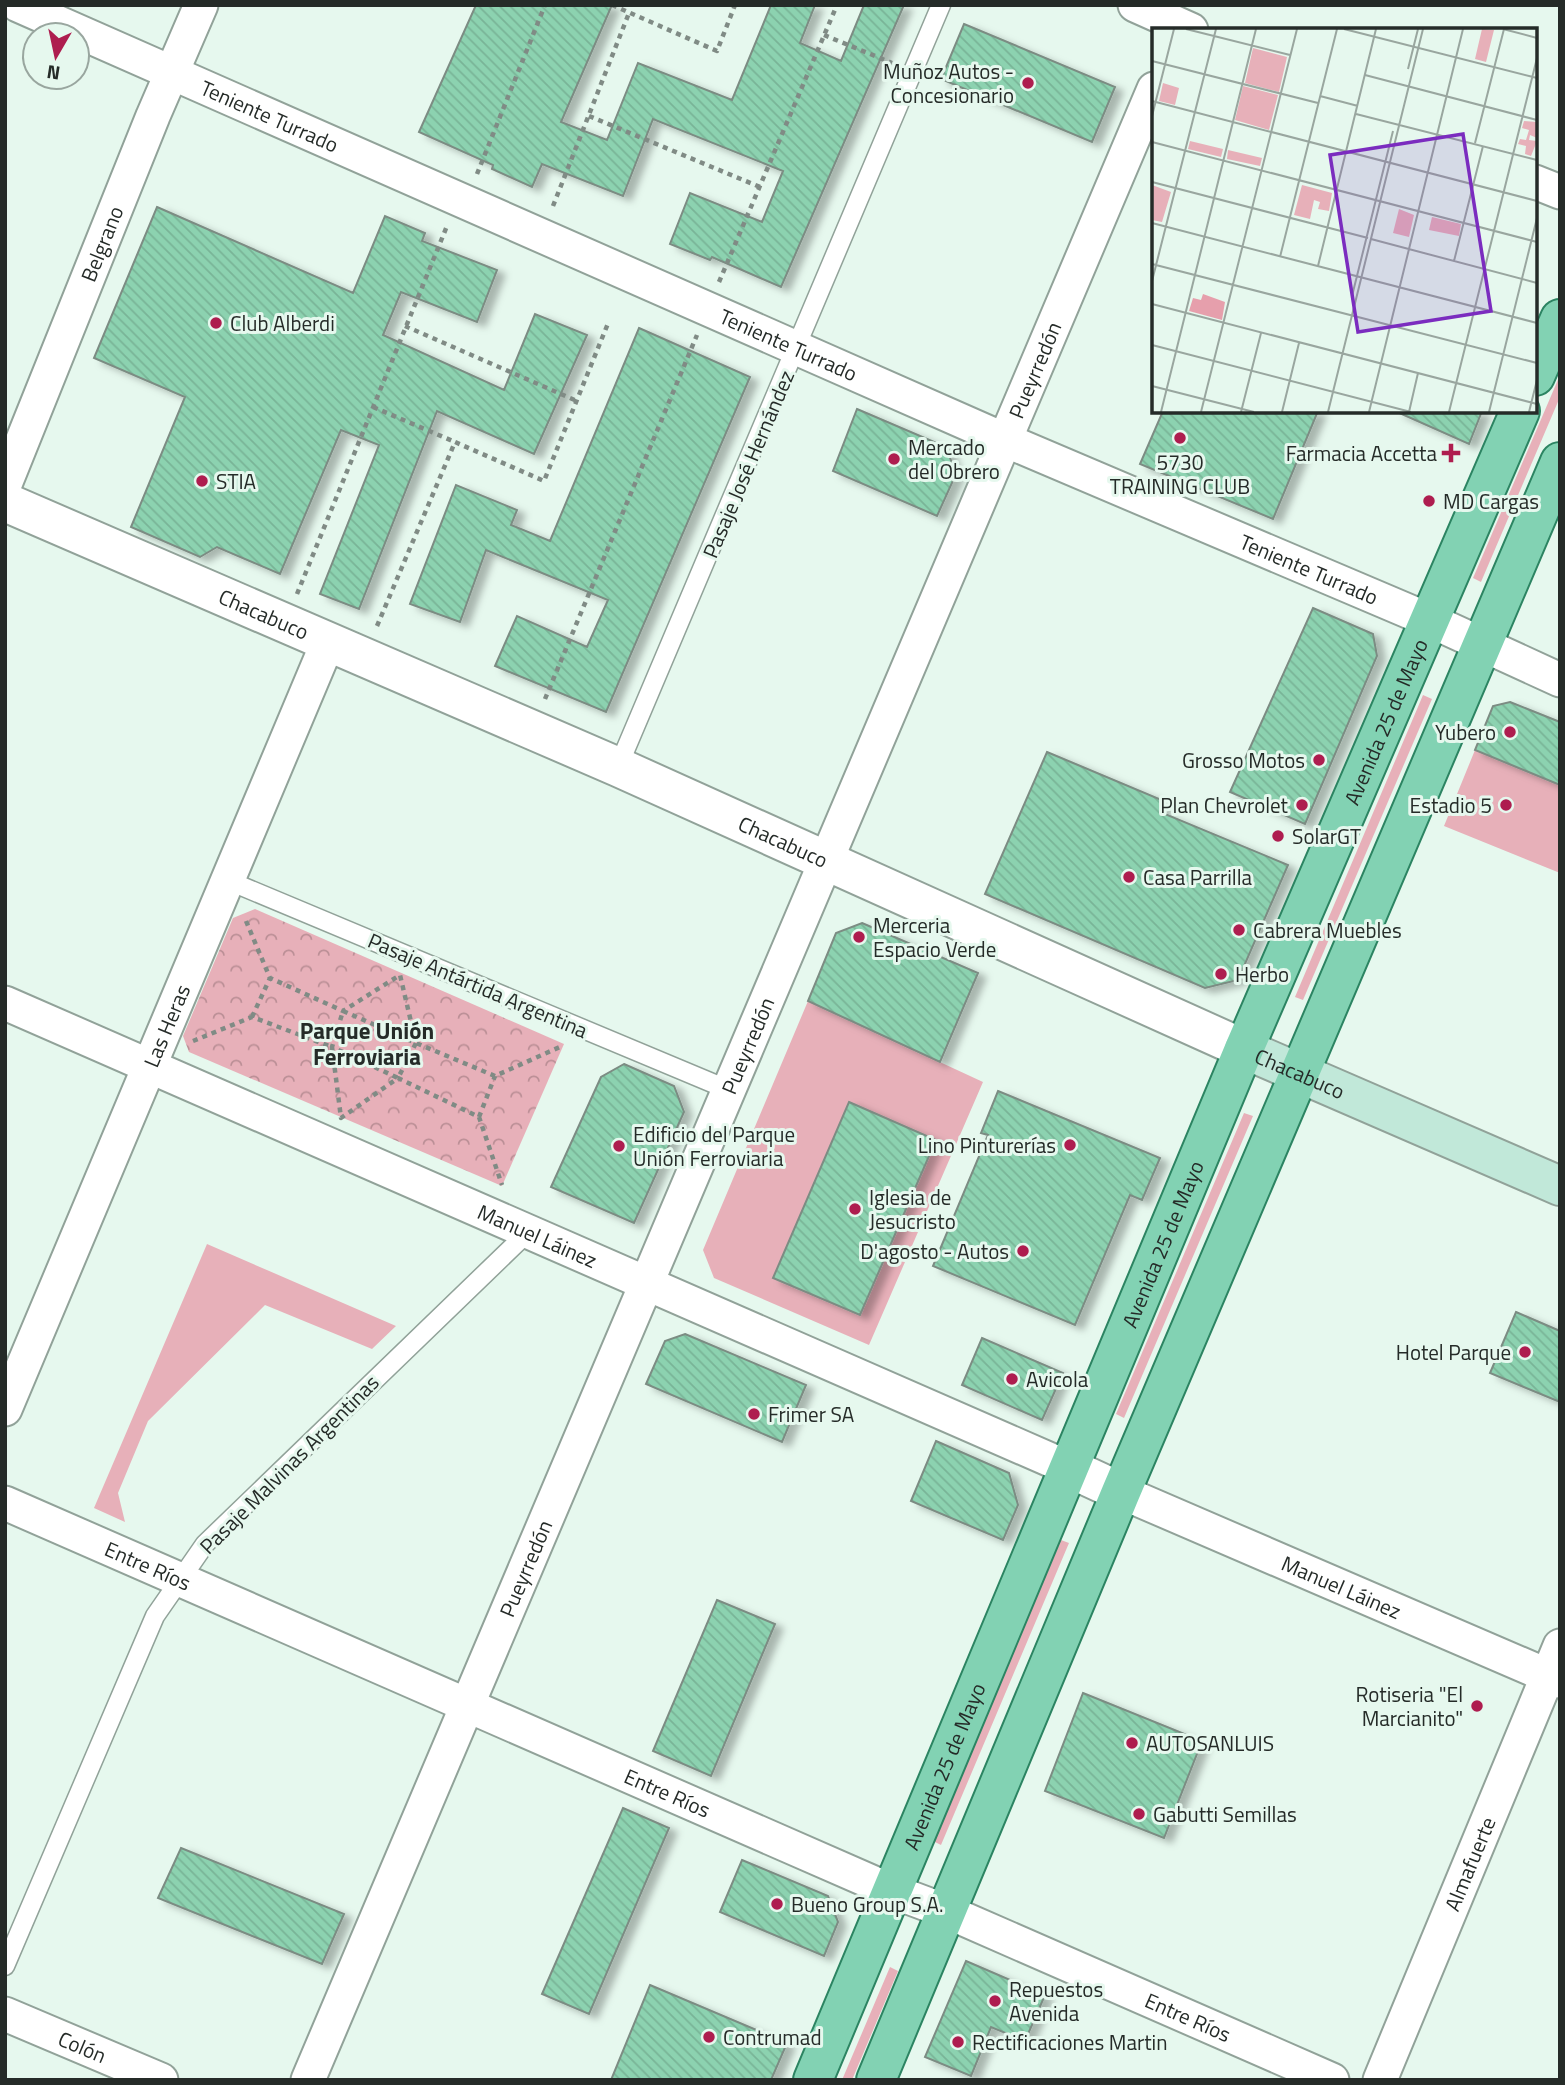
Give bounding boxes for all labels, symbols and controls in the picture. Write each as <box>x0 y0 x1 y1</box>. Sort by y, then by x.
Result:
north arrow <box>21 21 91 91</box>
inset map <box>1152 28 1537 413</box>
place label: Muñoz Autos - Concesionario <box>883 55 1014 111</box>
text: N <box>44 58 62 89</box>
street label: Teniente Turrado <box>196 71 344 160</box>
marker: Muñoz Autos - Concesionario <box>1020 75 1036 91</box>
street label: Belgrano <box>72 201 131 287</box>
street label: Teniente Turrado <box>714 300 863 389</box>
place label: Club Alberdi <box>230 307 335 339</box>
marker: Club Alberdi <box>208 315 224 331</box>
street label: Pueyrredón <box>1000 316 1069 423</box>
street label: Pasaje José Hernández <box>694 365 802 563</box>
marker: 5730 TRAINING CLUB <box>1172 430 1188 446</box>
place label: Mercado del Obrero <box>908 431 1000 487</box>
place label: Farmacia Accetta <box>1286 437 1437 469</box>
marker: Farmacia Accetta <box>1443 445 1459 461</box>
place label: 5730 TRAINING CLUB <box>1110 446 1250 502</box>
marker: Mercado del Obrero <box>886 451 902 467</box>
place label: STIA <box>216 465 257 497</box>
marker: STIA <box>194 473 210 489</box>
place label: MD Cargas <box>1443 485 1539 517</box>
marker: MD Cargas <box>1421 493 1437 509</box>
street label: Teniente Turrado <box>1235 526 1383 613</box>
street label: Chacabuco <box>214 580 314 647</box>
street label: Avenida 25 de Mayo <box>1335 634 1436 810</box>
place label: Yubero <box>1435 716 1496 748</box>
marker: Yubero <box>1502 724 1518 740</box>
place label: Grosso Motos <box>1182 744 1305 776</box>
marker: Grosso Motos <box>1311 752 1327 768</box>
place label: Plan Chevrolet <box>1160 789 1289 821</box>
place label: Estadio 5 <box>1410 789 1492 821</box>
marker: Plan Chevrolet <box>1294 797 1310 813</box>
marker: Estadio 5 <box>1498 797 1514 813</box>
street label: Chacabuco <box>733 807 833 876</box>
place label: SolarGT <box>1292 820 1361 852</box>
marker: SolarGT <box>1270 828 1286 844</box>
place label: Casa Parrilla <box>1143 861 1253 893</box>
marker: Casa Parrilla <box>1121 869 1137 885</box>
place label: Merceria Espacio Verde <box>873 909 996 965</box>
place label: Cabrera Muebles <box>1253 914 1402 946</box>
marker: Cabrera Muebles <box>1231 922 1247 938</box>
street label: Pasaje Antártida Argentina <box>363 924 593 1046</box>
marker: Merceria Espacio Verde <box>851 929 867 945</box>
place label: Herbo <box>1235 958 1289 990</box>
marker: Herbo <box>1213 966 1229 982</box>
street label: Las Heras <box>135 979 198 1072</box>
street label: Pueyrredón <box>713 992 782 1099</box>
district label: Parque Unión Ferroviaria <box>300 1013 434 1074</box>
street label: Chacabuco <box>1250 1040 1350 1107</box>
place label: Edificio del Parque Unión Ferroviaria <box>633 1118 795 1174</box>
place label: Lino Pinturerías <box>918 1129 1056 1161</box>
marker: Lino Pinturerías <box>1062 1137 1078 1153</box>
marker: Edificio del Parque Unión Ferroviaria <box>611 1138 627 1154</box>
street label: Avenida 25 de Mayo <box>1113 1156 1212 1333</box>
place label: Iglesia de Jesucristo <box>869 1181 956 1237</box>
street label: Manuel Láinez <box>473 1196 602 1276</box>
marker: Iglesia de Jesucristo <box>847 1201 863 1217</box>
place label: D'agosto - Autos <box>860 1235 1009 1267</box>
marker: D'agosto - Autos <box>1015 1243 1031 1259</box>
place label: Hotel Parque <box>1396 1336 1511 1368</box>
marker: Hotel Parque <box>1517 1344 1533 1360</box>
place label: Avicola <box>1026 1363 1089 1395</box>
street label: Pasaje Malvinas Argentinas <box>192 1367 386 1561</box>
marker: Avicola <box>1004 1371 1020 1387</box>
place label: Frimer SA <box>768 1398 855 1430</box>
marker: Frimer SA <box>746 1406 762 1422</box>
street label: Pueyrredón <box>491 1515 560 1622</box>
street label: Entre Ríos <box>100 1533 196 1598</box>
street label: Manuel Láinez <box>1277 1547 1406 1627</box>
street label: Avenida 25 de Mayo <box>895 1678 993 1855</box>
place label: Rotiseria "El Marcianito" <box>1356 1678 1463 1734</box>
marker: Rotiseria "El Marcianito" <box>1469 1698 1485 1714</box>
place label: AUTOSANLUIS <box>1146 1727 1274 1759</box>
marker: AUTOSANLUIS <box>1124 1735 1140 1751</box>
street label: Entre Ríos <box>619 1760 715 1826</box>
place label: Gabutti Semillas <box>1153 1798 1297 1830</box>
marker: Gabutti Semillas <box>1131 1806 1147 1822</box>
street label: Almafuerte <box>1436 1812 1503 1916</box>
place label: Bueno Group S.A. <box>791 1888 944 1920</box>
marker: Bueno Group S.A. <box>769 1896 785 1912</box>
place label: Repuestos Avenida <box>1009 1973 1103 2029</box>
street label: Entre Ríos <box>1140 1984 1236 2050</box>
marker: Repuestos Avenida <box>987 1993 1003 2009</box>
place label: Contrumad <box>723 2021 822 2053</box>
street label: Colón <box>53 2022 111 2071</box>
place label: Rectificaciones Martin <box>972 2026 1168 2058</box>
marker: Contrumad <box>701 2029 717 2045</box>
marker: Rectificaciones Martin <box>950 2034 966 2050</box>

